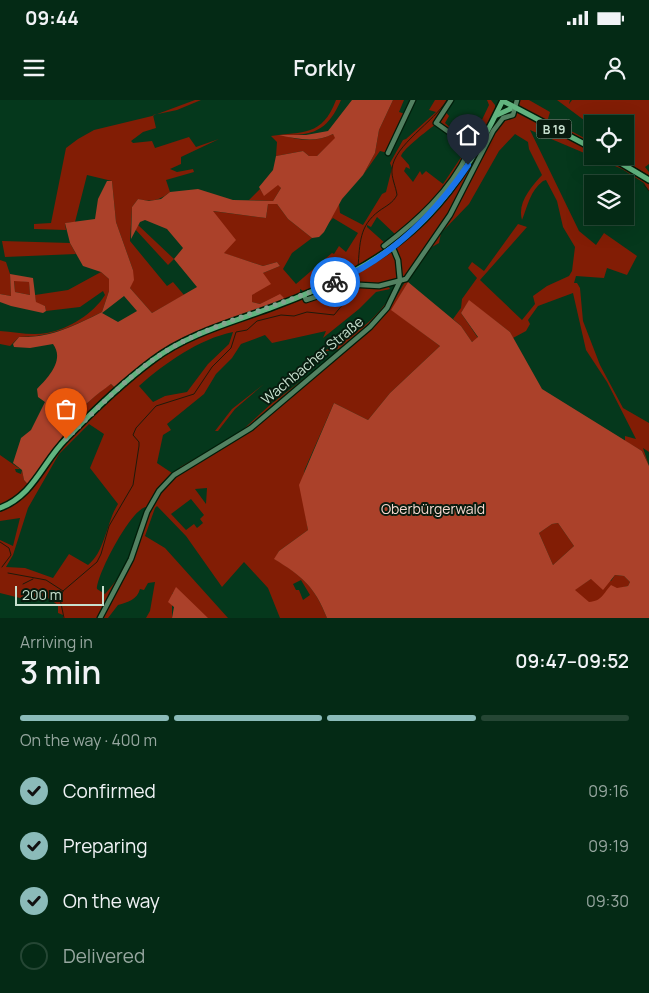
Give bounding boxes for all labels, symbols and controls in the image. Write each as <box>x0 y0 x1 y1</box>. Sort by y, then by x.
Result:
text: 09:44 <box>25 5 79 31</box>
text: Forkly <box>293 53 356 83</box>
icon: menu <box>20 54 48 82</box>
icon: person <box>601 54 629 82</box>
pin <box>447 114 489 165</box>
map controls <box>584 115 634 225</box>
button: locate <box>584 115 634 165</box>
road number: B 19 <box>536 120 572 138</box>
icon: home <box>454 121 482 149</box>
button: layers <box>584 175 634 225</box>
courier <box>310 257 360 307</box>
icon: bike <box>321 268 349 296</box>
street label: Wachbacher Straße <box>257 312 367 408</box>
pin <box>45 388 87 439</box>
icon: bag <box>52 395 80 423</box>
park label: Oberbürgerwald <box>381 499 485 518</box>
scale bar <box>15 583 104 606</box>
text: 200 m <box>22 585 62 604</box>
text: Arriving in <box>20 631 93 653</box>
text: 09:47–09:52 <box>515 648 629 674</box>
text: 3 min <box>20 650 101 694</box>
text: On the way · 400 m <box>20 729 157 751</box>
icon: check <box>20 777 48 805</box>
text: Confirmed <box>63 778 156 804</box>
text: 09:16 <box>588 780 629 802</box>
icon: check <box>20 832 48 860</box>
text: Preparing <box>63 833 148 859</box>
text: 09:19 <box>588 835 629 857</box>
icon: check <box>20 887 48 915</box>
text: On the way <box>63 888 160 914</box>
text: 09:30 <box>586 890 629 912</box>
text: Delivered <box>63 943 145 969</box>

